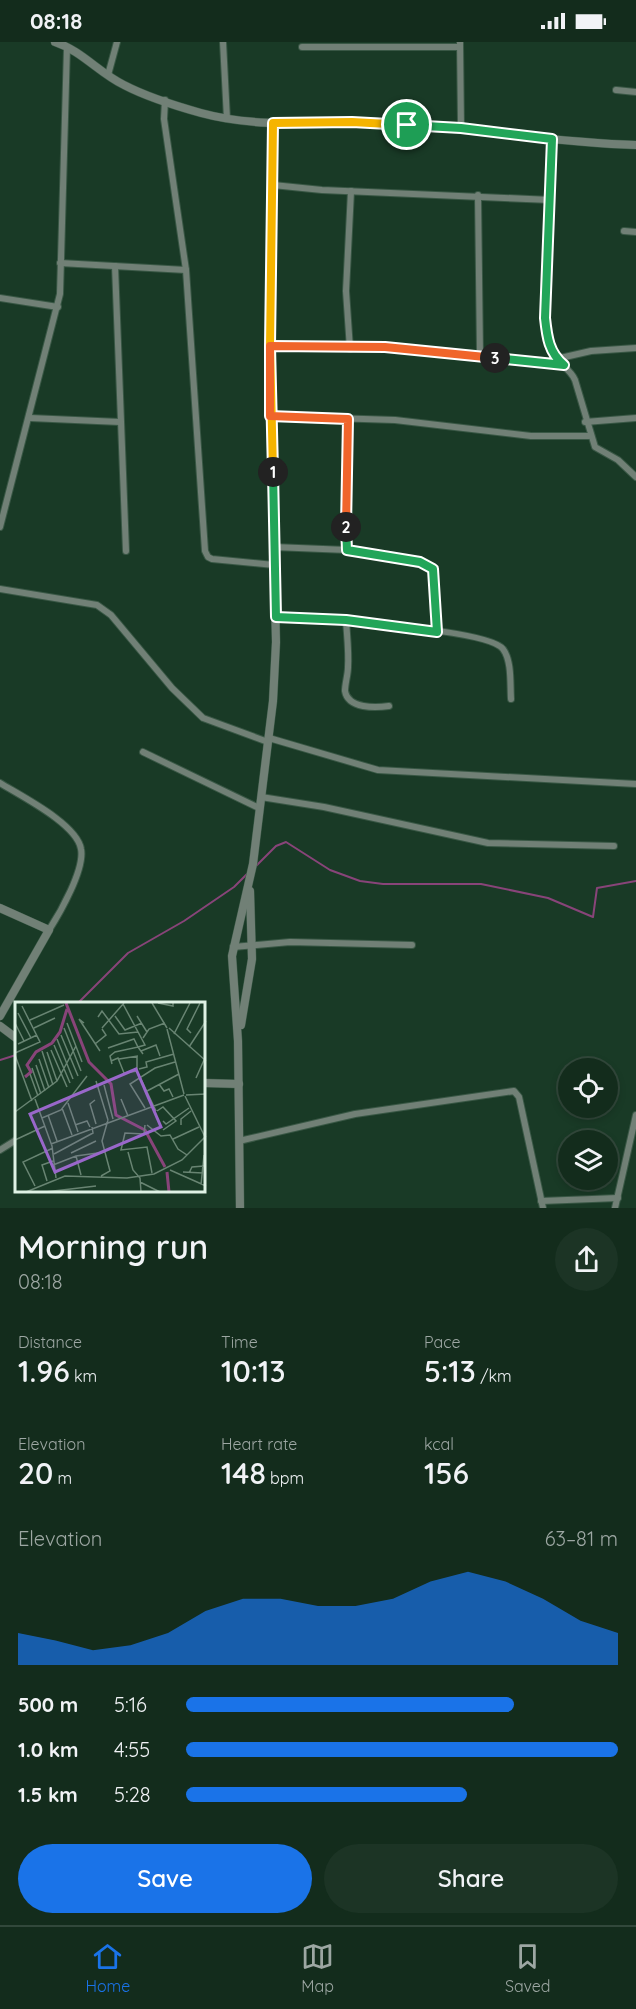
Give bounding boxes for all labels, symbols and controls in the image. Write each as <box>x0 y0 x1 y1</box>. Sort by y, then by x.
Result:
text: 08:18 <box>30 7 82 35</box>
pin <box>381 99 432 150</box>
icon: arrive <box>390 108 423 141</box>
pin: 3 <box>480 343 510 373</box>
text: 3 <box>491 348 499 368</box>
pin: 1 <box>258 457 288 487</box>
text: 1 <box>270 462 276 482</box>
pin: 2 <box>331 512 361 542</box>
text: 2 <box>341 517 351 537</box>
inset map <box>15 1002 206 1193</box>
map controls <box>558 1058 618 1190</box>
button: locate <box>558 1058 618 1118</box>
button: layers <box>558 1130 618 1190</box>
text: Morning run <box>18 1226 208 1267</box>
button: share <box>555 1228 618 1291</box>
text: 08:18 <box>18 1269 63 1294</box>
text: Distance <box>18 1332 82 1352</box>
text: Time <box>221 1332 258 1352</box>
text: Pace <box>424 1332 460 1352</box>
text: 1.96 <box>18 1352 70 1390</box>
text: 10:13 <box>221 1352 286 1390</box>
text: 5:13 <box>424 1352 476 1390</box>
text: km <box>70 1366 97 1386</box>
text: /km <box>476 1366 512 1386</box>
text: Elevation <box>18 1434 85 1454</box>
text: Heart rate <box>221 1434 297 1454</box>
text: kcal <box>424 1434 454 1454</box>
text: 20 <box>18 1454 53 1492</box>
text: 148 <box>221 1454 266 1492</box>
text: 156 <box>424 1454 469 1492</box>
text: m <box>53 1468 72 1488</box>
text: bpm <box>266 1468 304 1488</box>
text: Elevation <box>18 1526 102 1551</box>
text: 63–81 m <box>545 1526 618 1551</box>
text: 500 m <box>18 1692 78 1717</box>
text: 5:16 <box>114 1692 147 1717</box>
text: 1.0 km <box>18 1737 78 1762</box>
text: 4:55 <box>114 1737 150 1762</box>
text: 1.5 km <box>18 1782 78 1807</box>
text: 5:28 <box>114 1782 151 1807</box>
button: Save <box>18 1844 312 1913</box>
button: Share <box>324 1844 618 1913</box>
tab: Home <box>85 1940 130 1996</box>
tab: Map <box>301 1940 334 1996</box>
tab: Saved <box>505 1940 551 1996</box>

